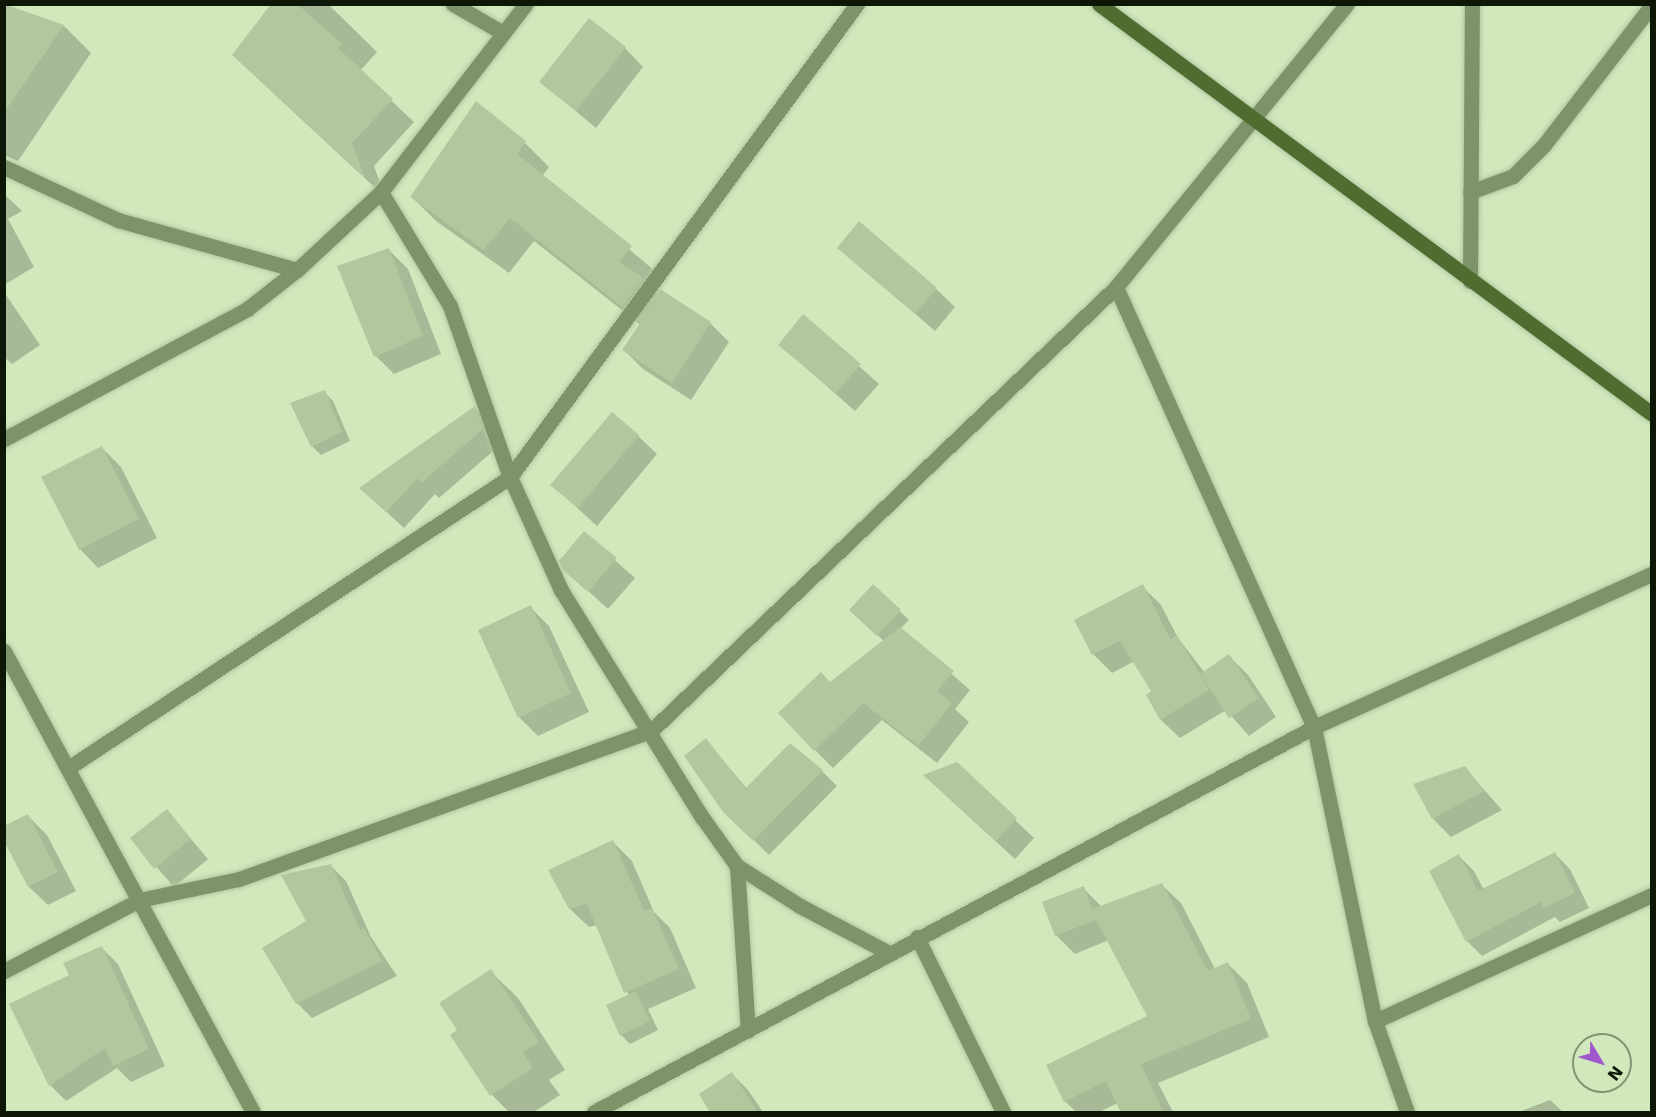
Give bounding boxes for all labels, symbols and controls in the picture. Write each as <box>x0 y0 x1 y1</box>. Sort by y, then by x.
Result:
north arrow <box>1572 1033 1632 1093</box>
text: N <box>1603 1062 1627 1084</box>

